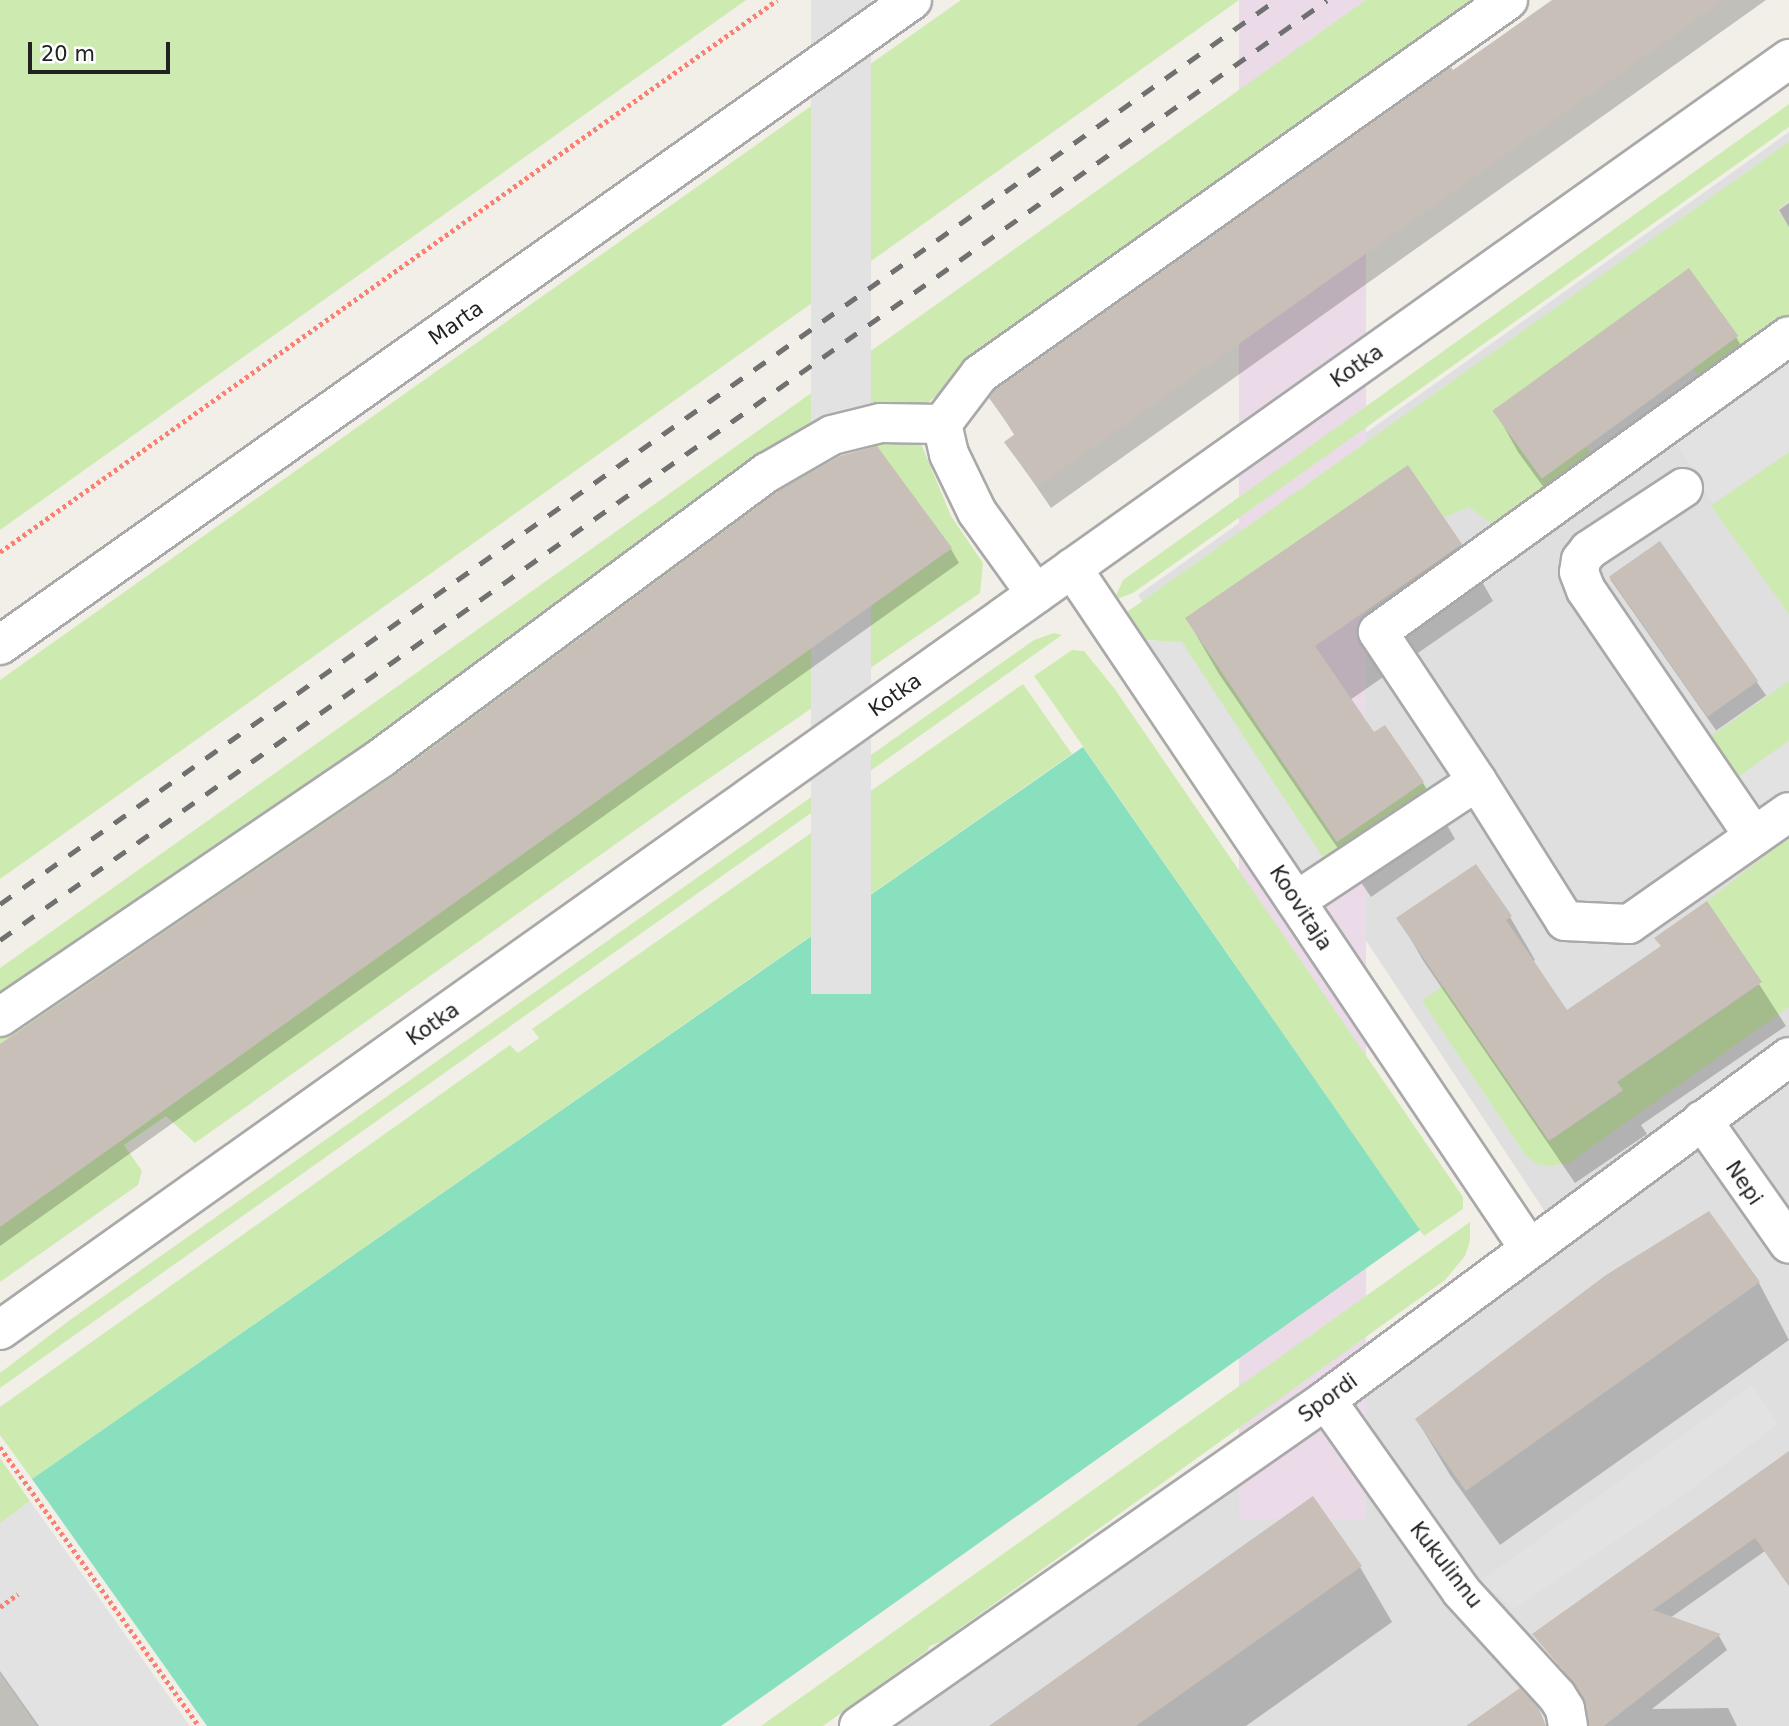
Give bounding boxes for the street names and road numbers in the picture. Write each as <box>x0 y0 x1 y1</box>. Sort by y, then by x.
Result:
street label: Marta <box>424 295 488 351</box>
street label: Kotka <box>1326 339 1388 393</box>
street label: Kotka <box>864 668 926 722</box>
street label: Koovitaja <box>1264 861 1338 955</box>
street label: Kotka <box>402 997 464 1051</box>
street label: Nepi <box>1720 1156 1768 1210</box>
street label: Spordi <box>1294 1368 1362 1428</box>
street label: Kukulinnu <box>1405 1517 1487 1613</box>

